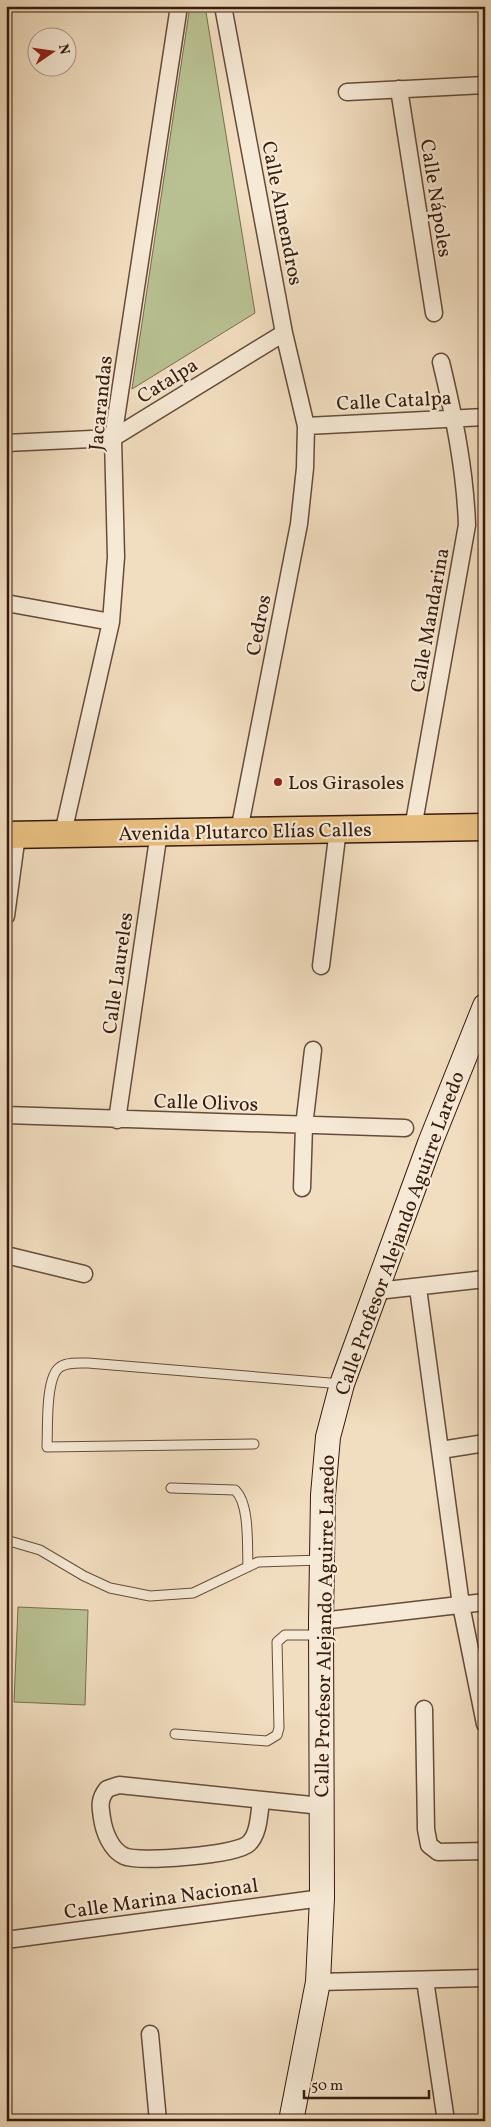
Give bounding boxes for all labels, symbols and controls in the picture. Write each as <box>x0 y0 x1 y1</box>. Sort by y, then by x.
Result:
north arrow <box>28 28 78 78</box>
text: N <box>53 42 74 57</box>
street label: Calle Nápoles <box>412 137 458 259</box>
street label: Calle Almendros <box>253 139 309 288</box>
street label: Catalpa <box>132 352 204 411</box>
street label: Jacarandas <box>83 354 121 452</box>
street label: Calle Catalpa <box>336 385 453 419</box>
street label: Calle Mandarina <box>404 546 457 695</box>
street label: Cedros <box>240 593 280 658</box>
place label: Los Girasoles <box>288 770 404 798</box>
marker: Los Girasoles <box>272 776 284 788</box>
street label: Avenida Plutarco Elías Calles <box>118 817 372 849</box>
street label: Calle Laureles <box>97 911 141 1036</box>
street label: Calle Profesor Alejando Aguirre Laredo <box>329 1068 473 1400</box>
street label: Calle Olivos <box>153 1088 259 1120</box>
street label: Calle Profesor Alejando Aguirre Laredo <box>309 1454 343 1798</box>
street label: Calle Marina Nacional <box>62 1873 260 1927</box>
scale bar <box>304 2067 428 2099</box>
text: 50 m <box>311 2076 343 2097</box>

